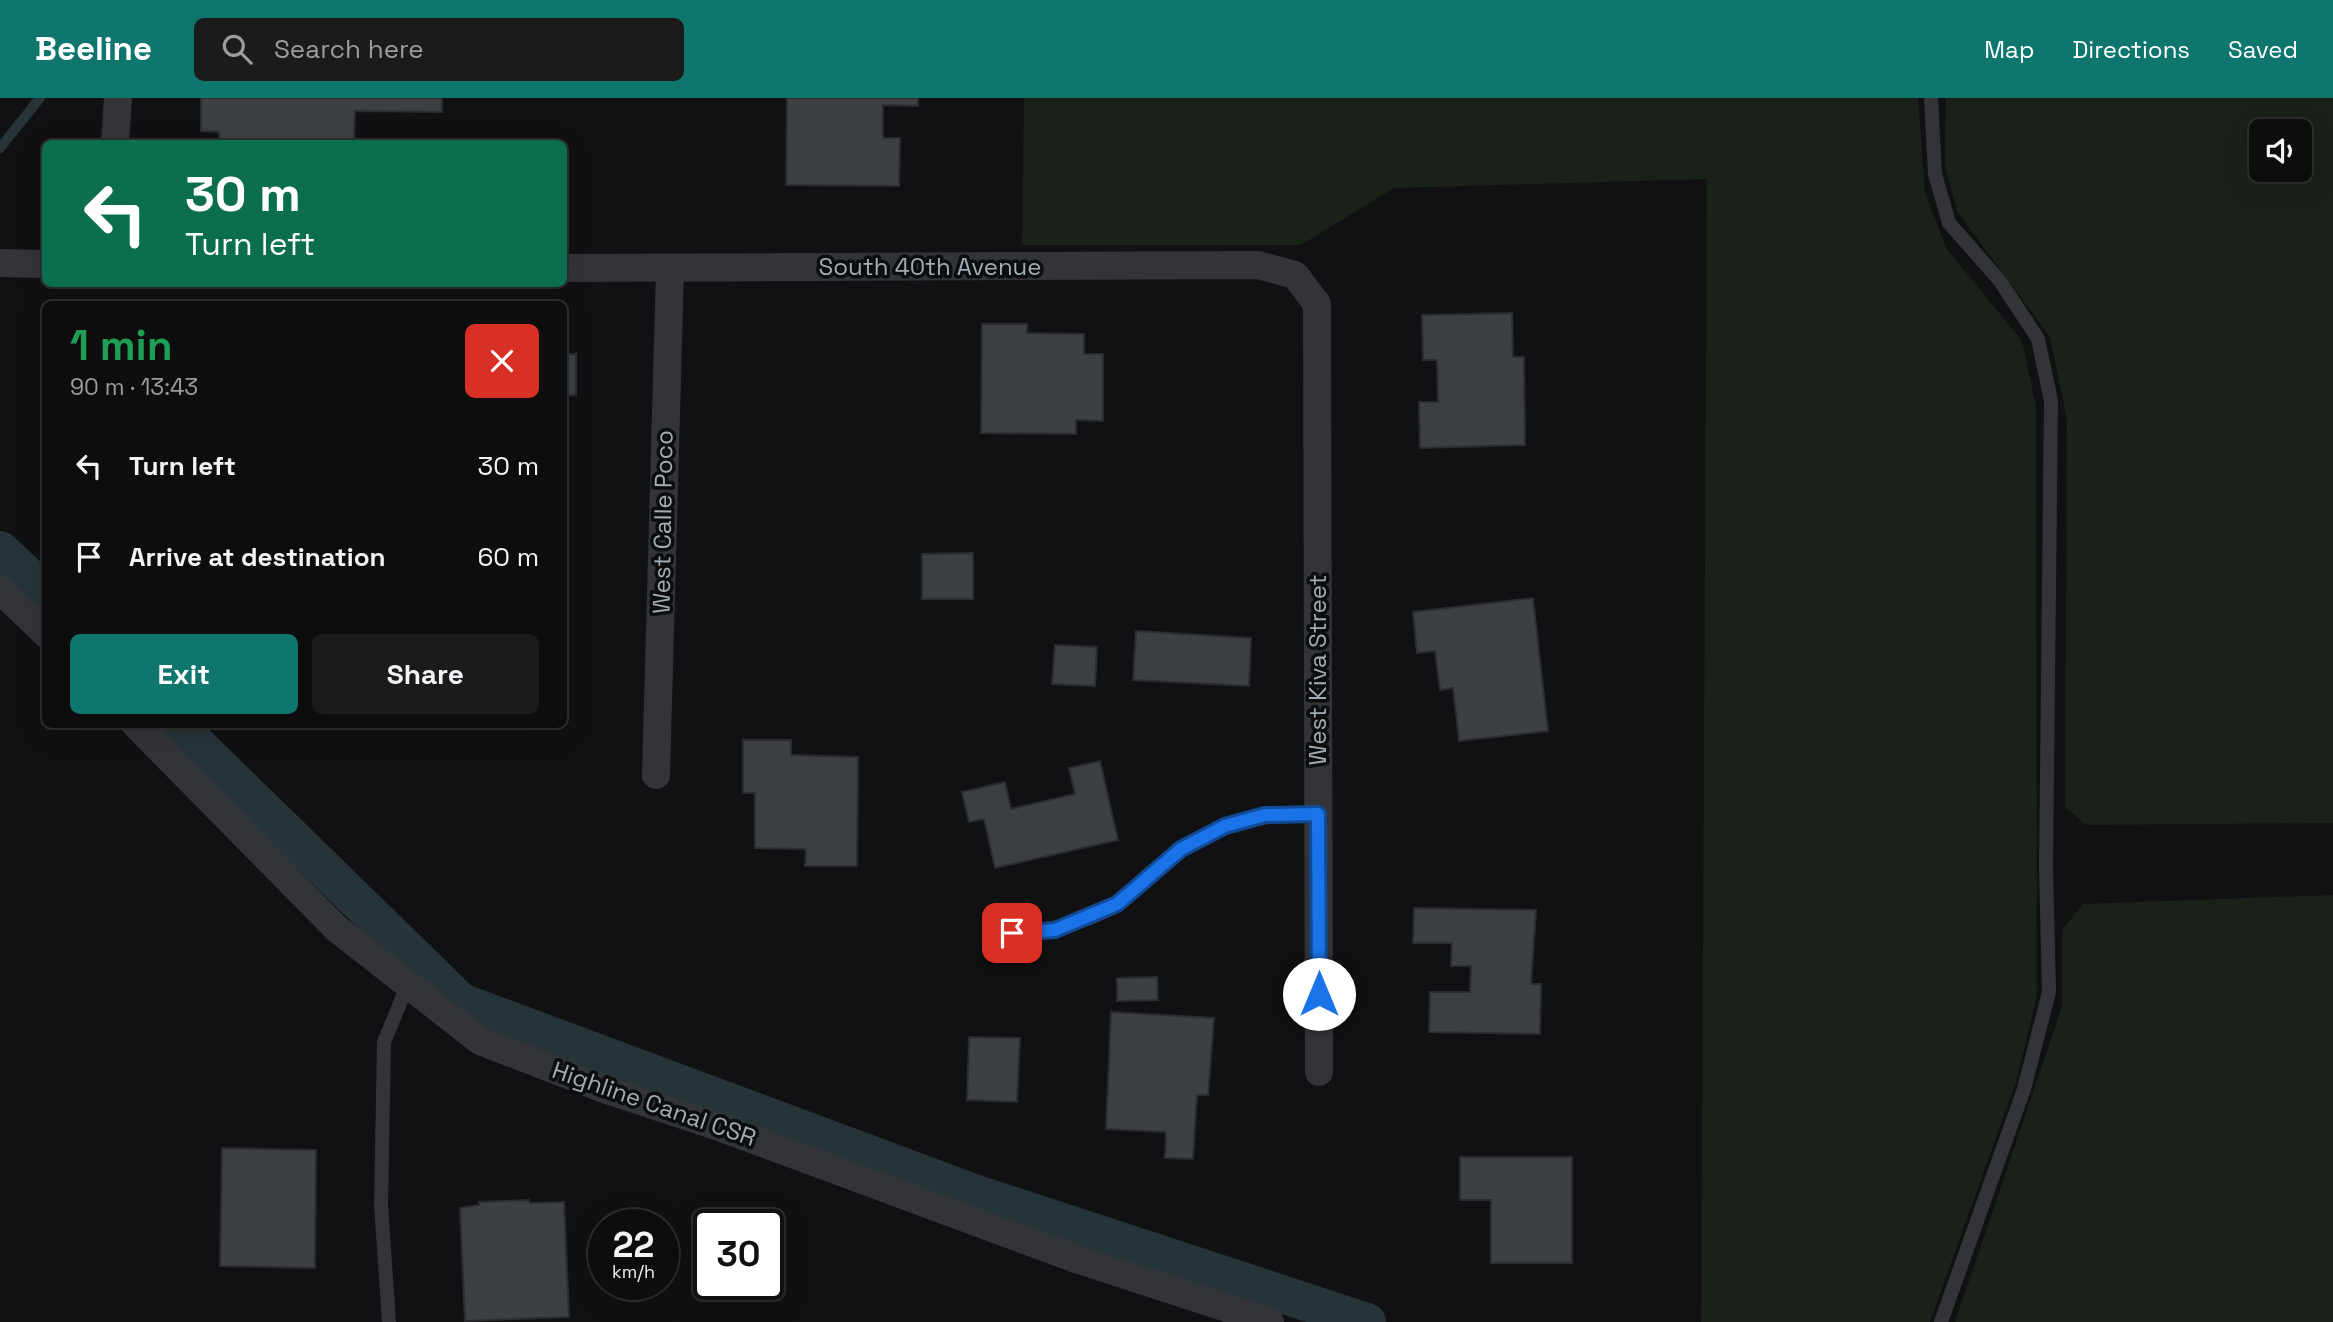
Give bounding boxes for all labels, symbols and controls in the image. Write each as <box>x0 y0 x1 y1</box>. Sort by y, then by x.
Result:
search box <box>194 18 684 81</box>
text: Beeline <box>35 28 152 70</box>
icon: search <box>218 30 256 68</box>
text: Search here <box>274 32 424 66</box>
text: Map <box>1984 34 2034 65</box>
text: Directions <box>2072 34 2190 65</box>
text: Saved <box>2228 34 2298 65</box>
map controls <box>2249 119 2312 182</box>
button: sound <box>2249 119 2312 182</box>
text: 30 m <box>185 163 301 225</box>
icon: left <box>70 168 161 259</box>
text: Turn left <box>185 224 315 264</box>
street label: South 40th Avenue <box>819 251 1041 282</box>
text: 1 min <box>70 319 173 372</box>
button: close <box>465 324 539 398</box>
text: 90 m · 13:43 <box>70 372 198 402</box>
street label: West Calle Poco <box>645 430 680 614</box>
icon: left <box>70 447 108 485</box>
text: Turn left <box>129 449 236 483</box>
text: 30 m <box>478 449 539 483</box>
icon: arrive <box>70 538 108 576</box>
text: Arrive at destination <box>129 540 386 574</box>
text: 60 m <box>477 540 539 574</box>
street label: West Kiva Street <box>1302 575 1333 765</box>
button: Exit <box>70 634 298 714</box>
button: Share <box>312 634 539 714</box>
pin <box>982 903 1042 963</box>
icon: arrive <box>993 914 1031 952</box>
position arrow <box>1282 957 1356 1031</box>
street label: Highline Canal CSR <box>548 1054 760 1153</box>
speed limit sign: 30 <box>693 1209 784 1300</box>
text: 22 <box>613 1223 654 1267</box>
text: km/h <box>612 1260 655 1283</box>

